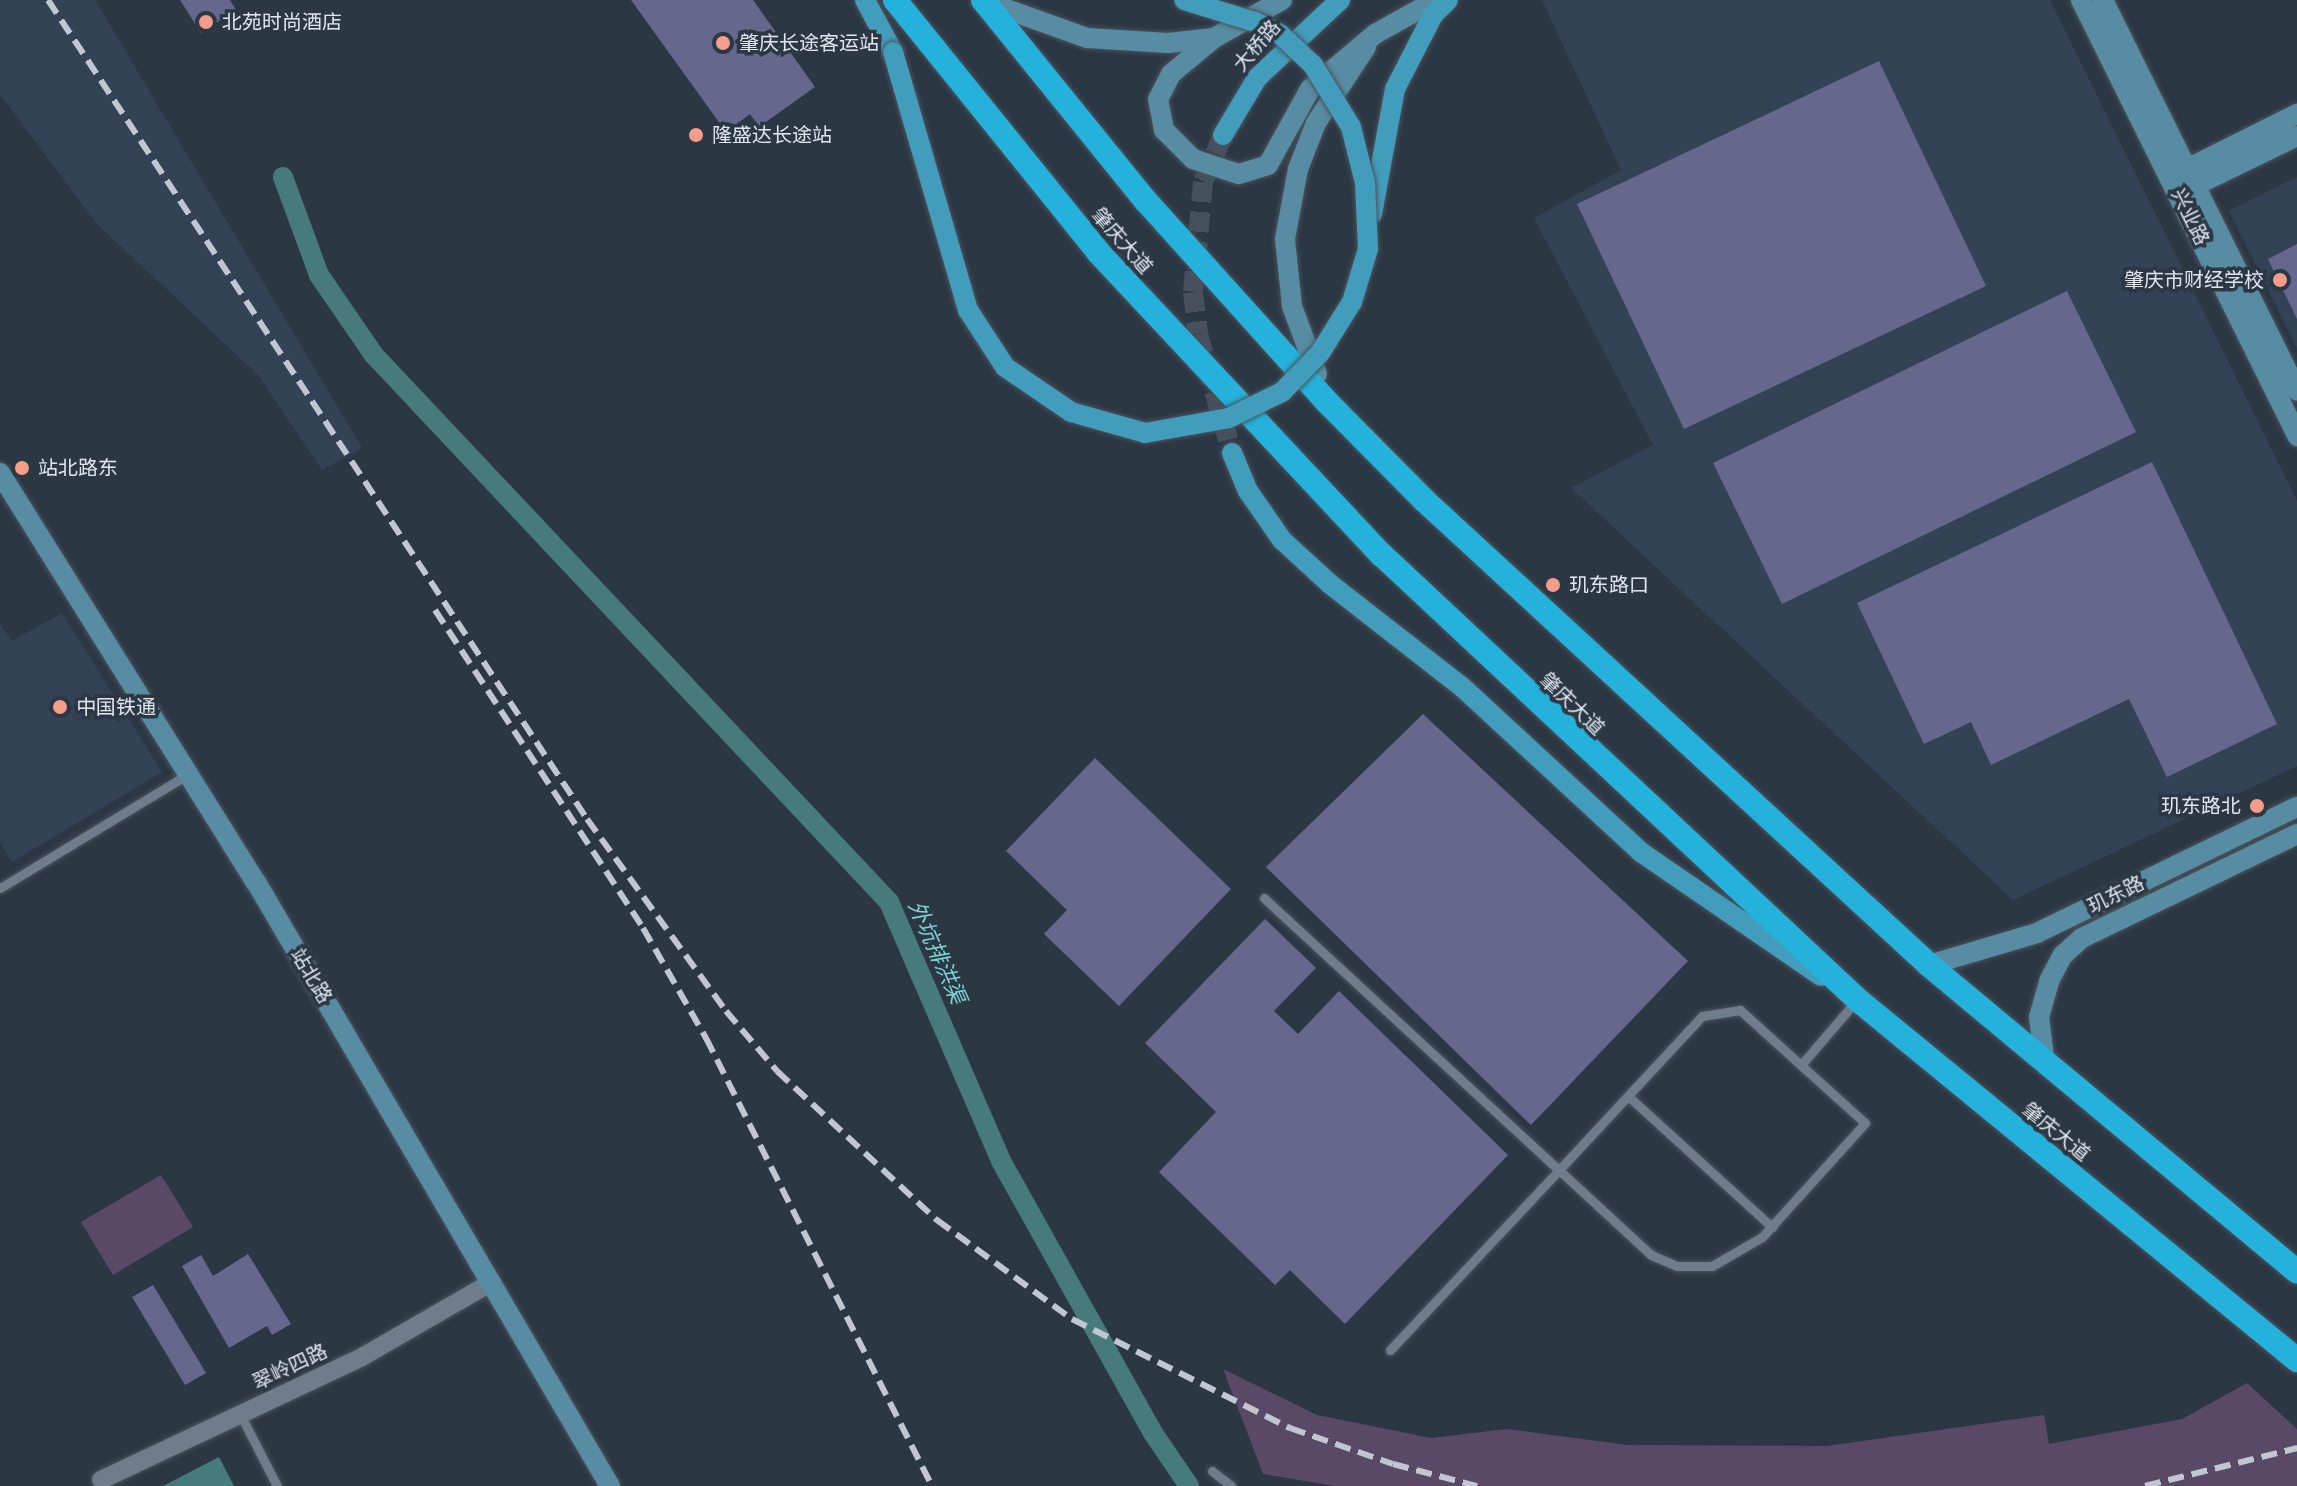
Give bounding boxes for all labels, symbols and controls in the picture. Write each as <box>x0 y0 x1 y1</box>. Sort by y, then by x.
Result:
place label: 北苑时尚酒店 <box>222 10 342 34</box>
marker: 北苑时尚酒店 <box>197 13 215 31</box>
street label: 大桥路 <box>1228 15 1286 77</box>
place label: 肇庆长途客运站 <box>739 31 879 55</box>
marker: 肇庆长途客运站 <box>714 34 732 52</box>
place label: 隆盛达长途站 <box>712 123 832 147</box>
marker: 隆盛达长途站 <box>687 126 705 144</box>
street label: 兴业路 <box>2166 185 2214 249</box>
street label: 肇庆大道 <box>1087 203 1157 279</box>
place label: 肇庆市财经学校 <box>2124 268 2264 292</box>
marker: 肇庆市财经学校 <box>2271 271 2289 289</box>
place label: 站北路东 <box>38 456 118 480</box>
marker: 站北路东 <box>13 459 31 477</box>
place label: 玑东路口 <box>1569 573 1649 597</box>
marker: 玑东路口 <box>1544 576 1562 594</box>
street label: 肇庆大道 <box>1535 668 1609 740</box>
place label: 中国铁通 <box>76 695 156 719</box>
marker: 中国铁通 <box>51 698 69 716</box>
place label: 玑东路北 <box>2161 794 2241 818</box>
marker: 玑东路北 <box>2248 797 2266 815</box>
street label: 玑东路 <box>2084 871 2148 919</box>
water label: 外坑排洪渠 <box>903 896 971 1008</box>
street label: 站北路 <box>285 944 337 1008</box>
street label: 肇庆大道 <box>2017 1098 2095 1166</box>
street label: 翠岭四路 <box>249 1339 331 1395</box>

